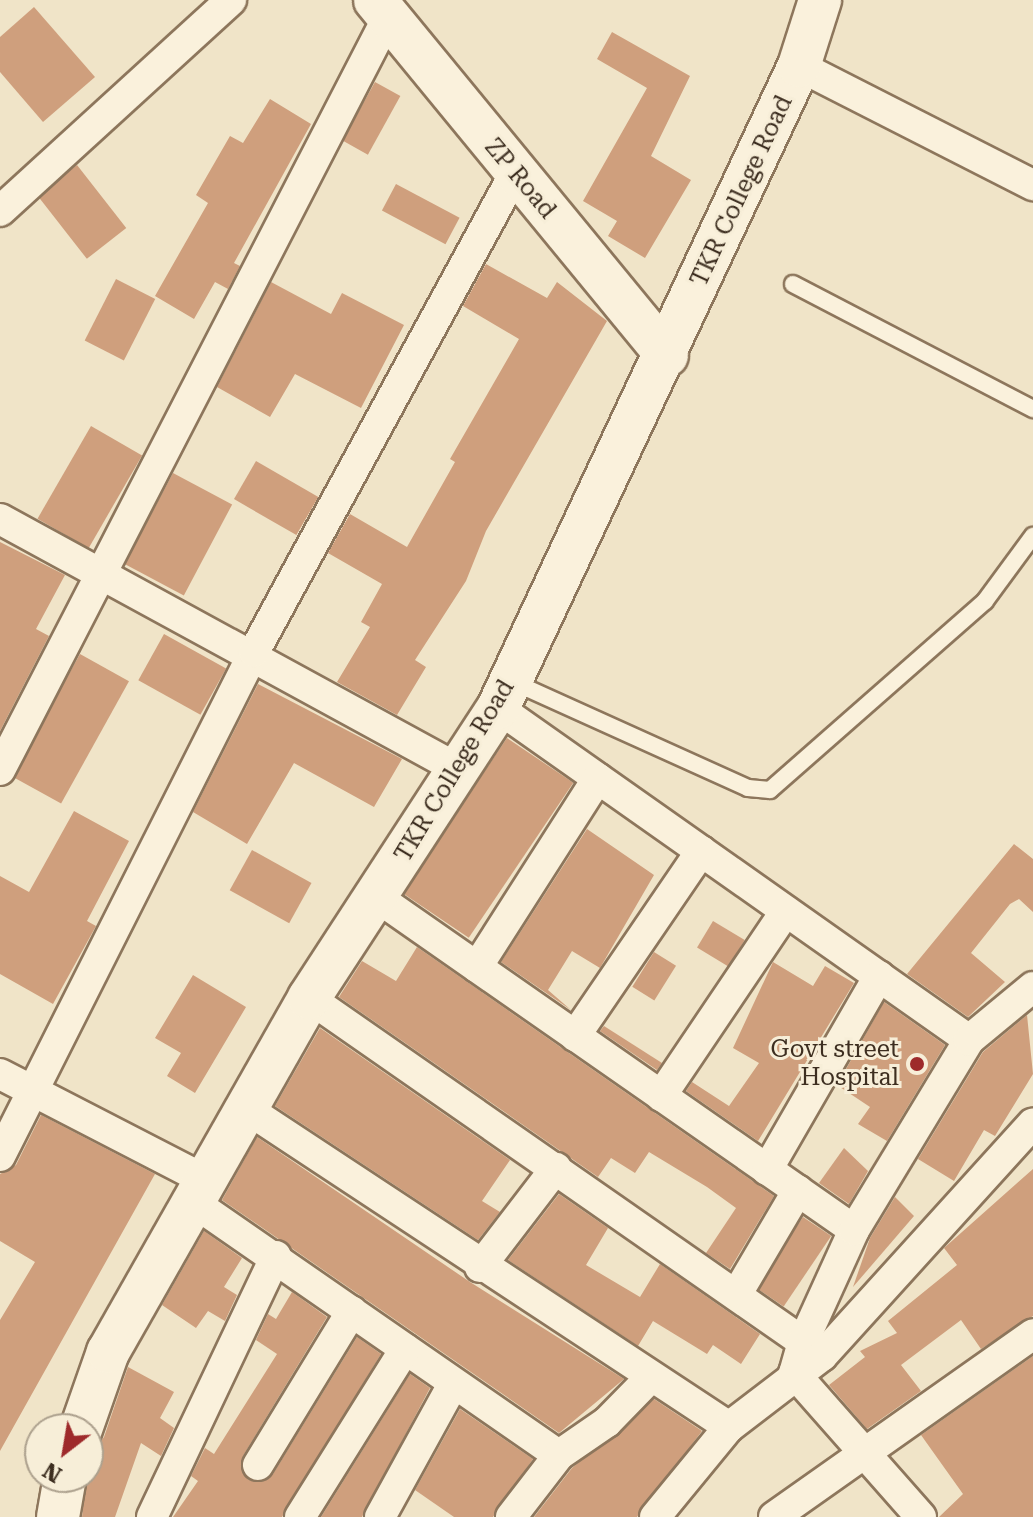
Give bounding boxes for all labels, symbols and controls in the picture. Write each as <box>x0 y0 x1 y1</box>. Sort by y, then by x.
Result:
street label: TKR College Road <box>685 91 799 291</box>
street label: ZP Road <box>478 133 562 225</box>
street label: TKR College Road <box>389 675 521 867</box>
place label: Govt street Hospital <box>771 1036 899 1092</box>
marker: Govt street Hospital <box>906 1053 928 1075</box>
north arrow <box>24 1413 104 1493</box>
text: N <box>39 1457 66 1487</box>

